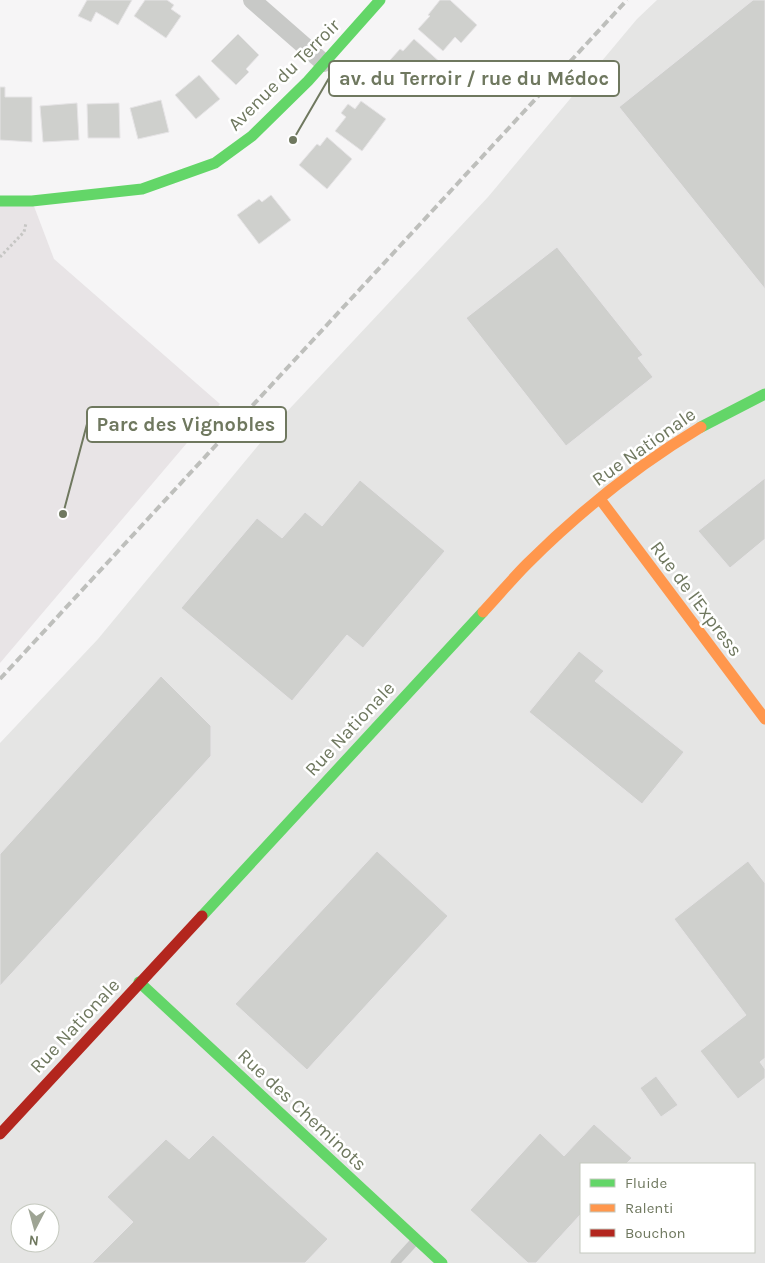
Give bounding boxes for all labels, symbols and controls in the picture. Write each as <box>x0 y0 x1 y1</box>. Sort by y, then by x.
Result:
street label: Avenue du Terroir <box>224 15 344 135</box>
callout: av. du Terroir / rue du Médoc <box>329 61 619 96</box>
text: av. du Terroir / rue du Médoc <box>339 67 609 90</box>
street label: Rue Nationale <box>588 403 700 491</box>
callout: Parc des Vignobles <box>87 407 286 442</box>
text: Parc des Vignobles <box>97 413 275 436</box>
street label: Rue de l'Express <box>645 537 747 661</box>
street label: Rue Nationale <box>301 677 399 781</box>
street label: Rue Nationale <box>26 974 124 1078</box>
street label: Rue des Cheminots <box>233 1045 371 1175</box>
legend <box>580 1163 755 1253</box>
text: Fluide <box>625 1174 667 1192</box>
text: Ralenti <box>625 1199 674 1217</box>
north arrow <box>10 1203 60 1253</box>
text: Bouchon <box>625 1224 686 1242</box>
text: N <box>28 1231 40 1249</box>

